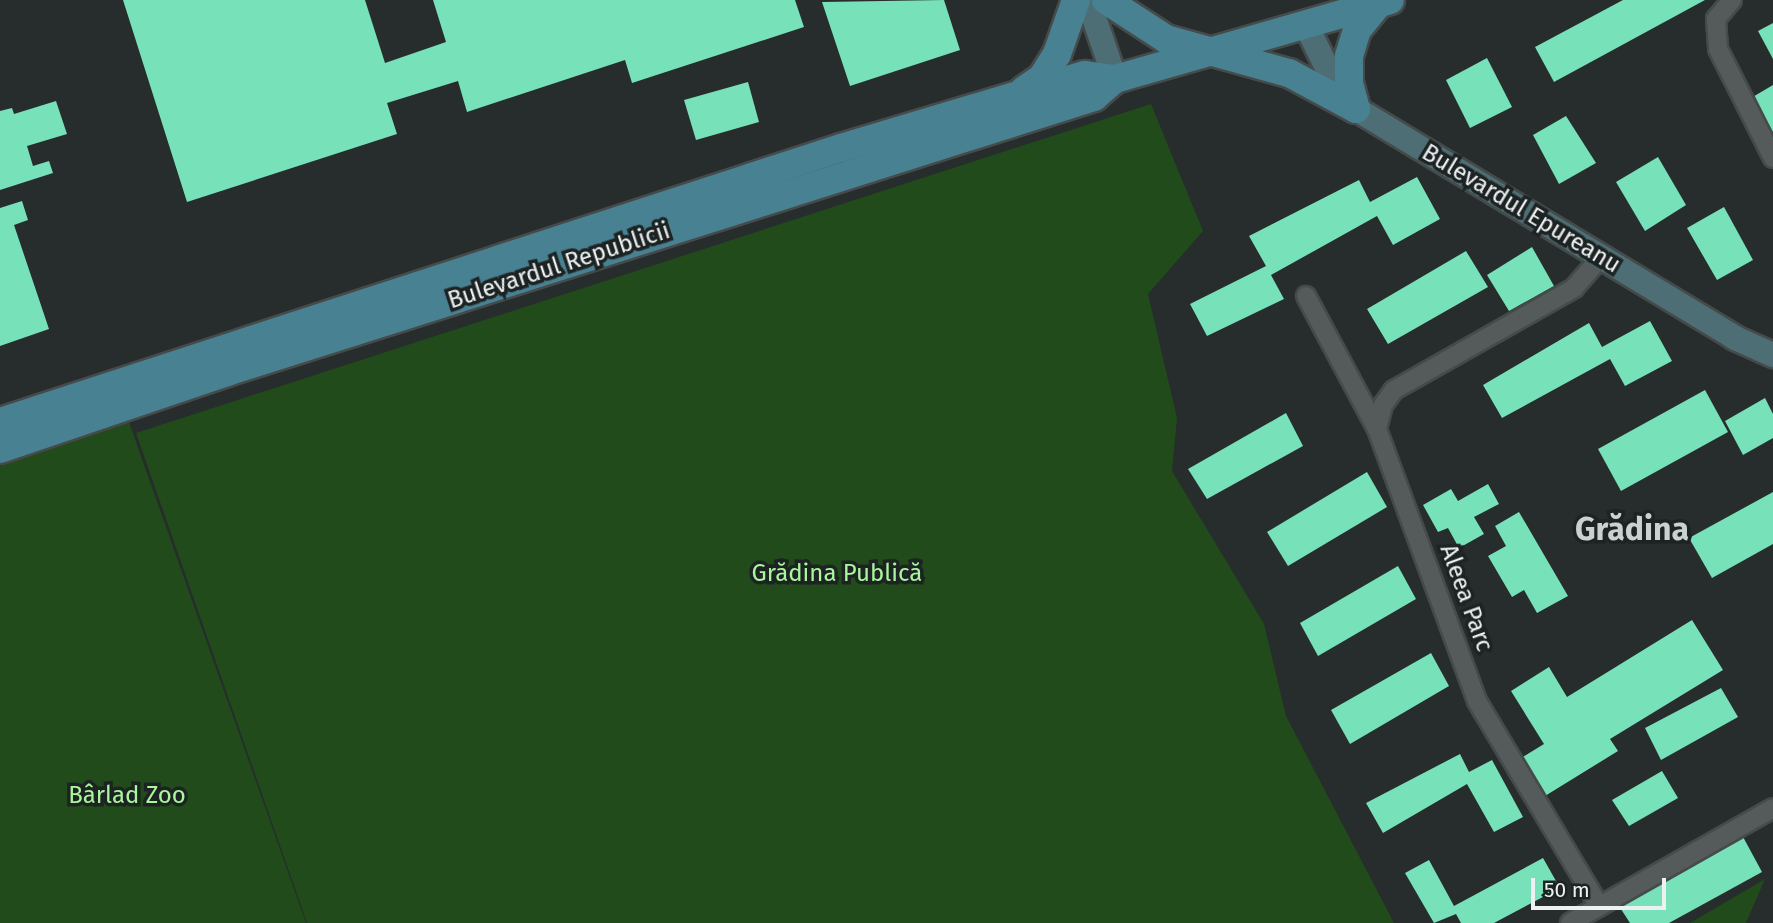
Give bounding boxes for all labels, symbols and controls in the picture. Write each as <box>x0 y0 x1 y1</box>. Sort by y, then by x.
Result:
street label: Bulevardul Epureanu <box>1417 138 1625 280</box>
street label: Bulevardul Republicii <box>444 217 674 315</box>
district label: Grădina <box>1575 510 1689 548</box>
street label: Aleea Parc <box>1433 541 1499 655</box>
park label: Grădina Publică <box>752 560 922 588</box>
park label: Bârlad Zoo <box>68 782 186 810</box>
scale bar <box>1535 864 1670 908</box>
text: 50 m <box>1544 877 1590 903</box>

